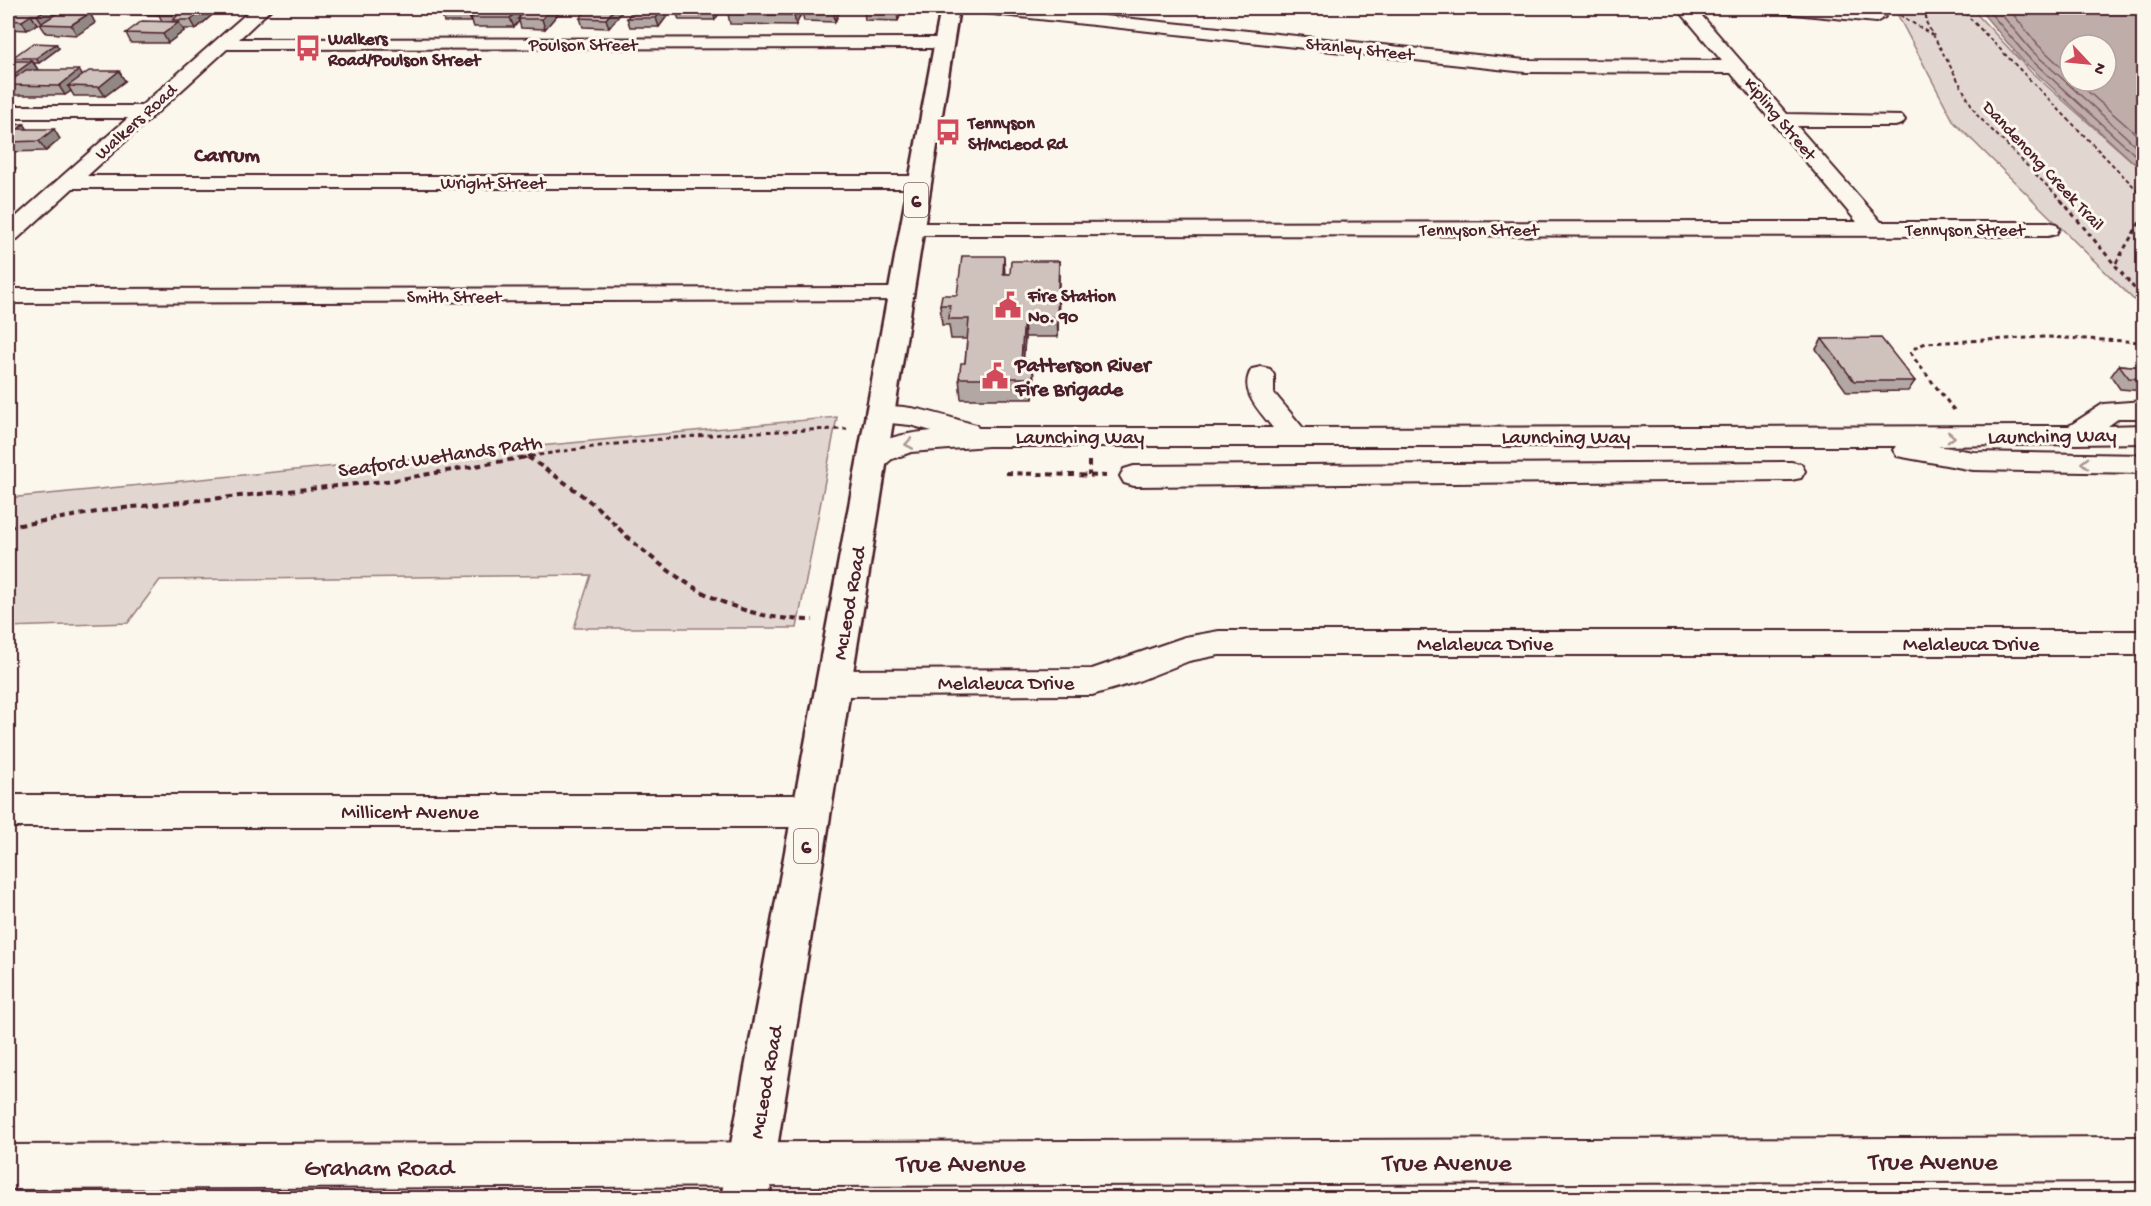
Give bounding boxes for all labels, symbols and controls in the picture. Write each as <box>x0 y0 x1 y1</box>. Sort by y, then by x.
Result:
place label: Walkers Road/Poulson Street <box>327 30 482 72</box>
bus stop icon: Walkers Road/Poulson Street <box>293 33 323 63</box>
north arrow <box>2058 33 2118 93</box>
street label: Stanley Street <box>1305 34 1416 67</box>
street label: Poulson Street <box>528 36 639 57</box>
text: N <box>2087 59 2109 77</box>
street label: Kipling Street <box>1738 74 1821 167</box>
street label: Walkers Road <box>91 80 183 165</box>
street label: Dandenong Creek Trail <box>1976 97 2108 236</box>
place label: Tennyson St/McLeod Rd <box>966 114 1069 156</box>
bus stop icon: Tennyson St/McLeod Rd <box>933 117 963 147</box>
district label: Carrum <box>193 144 260 170</box>
street label: Wright Street <box>440 174 547 195</box>
road number: 6 <box>904 183 928 217</box>
street label: Tennyson Street <box>1419 221 1540 242</box>
street label: Tennyson Street <box>1905 221 2026 242</box>
place label: Fire Station No. 90 <box>1027 287 1116 329</box>
street label: Smith Street <box>407 288 503 309</box>
public building icon: Fire Station No. 90 <box>993 290 1023 320</box>
place label: Patterson River Fire Brigade <box>1014 355 1153 404</box>
public building icon: Patterson River Fire Brigade <box>980 361 1010 391</box>
street label: Launching Way <box>1987 425 2117 452</box>
street label: Launching Way <box>1016 427 1144 452</box>
street label: Launching Way <box>1502 427 1630 452</box>
one-way arrow <box>1947 431 1956 443</box>
street label: Seaford Wetlands Path <box>337 432 544 485</box>
one-way arrow <box>904 437 914 450</box>
one-way arrow <box>2081 457 2090 469</box>
street label: McLeod Road <box>829 543 874 662</box>
street label: Melaleuca Drive <box>1417 634 1554 659</box>
street label: Melaleuca Drive <box>1903 634 2040 659</box>
street label: Melaleuca Drive <box>938 673 1075 698</box>
street label: Millicent Avenue <box>341 802 480 827</box>
road number: 6 <box>794 829 818 863</box>
street label: McLeod Road <box>746 1022 791 1141</box>
street label: True Avenue <box>1866 1149 1998 1180</box>
street label: True Avenue <box>1380 1150 1512 1181</box>
street label: True Avenue <box>894 1151 1026 1182</box>
street label: Graham Road <box>304 1155 456 1186</box>

